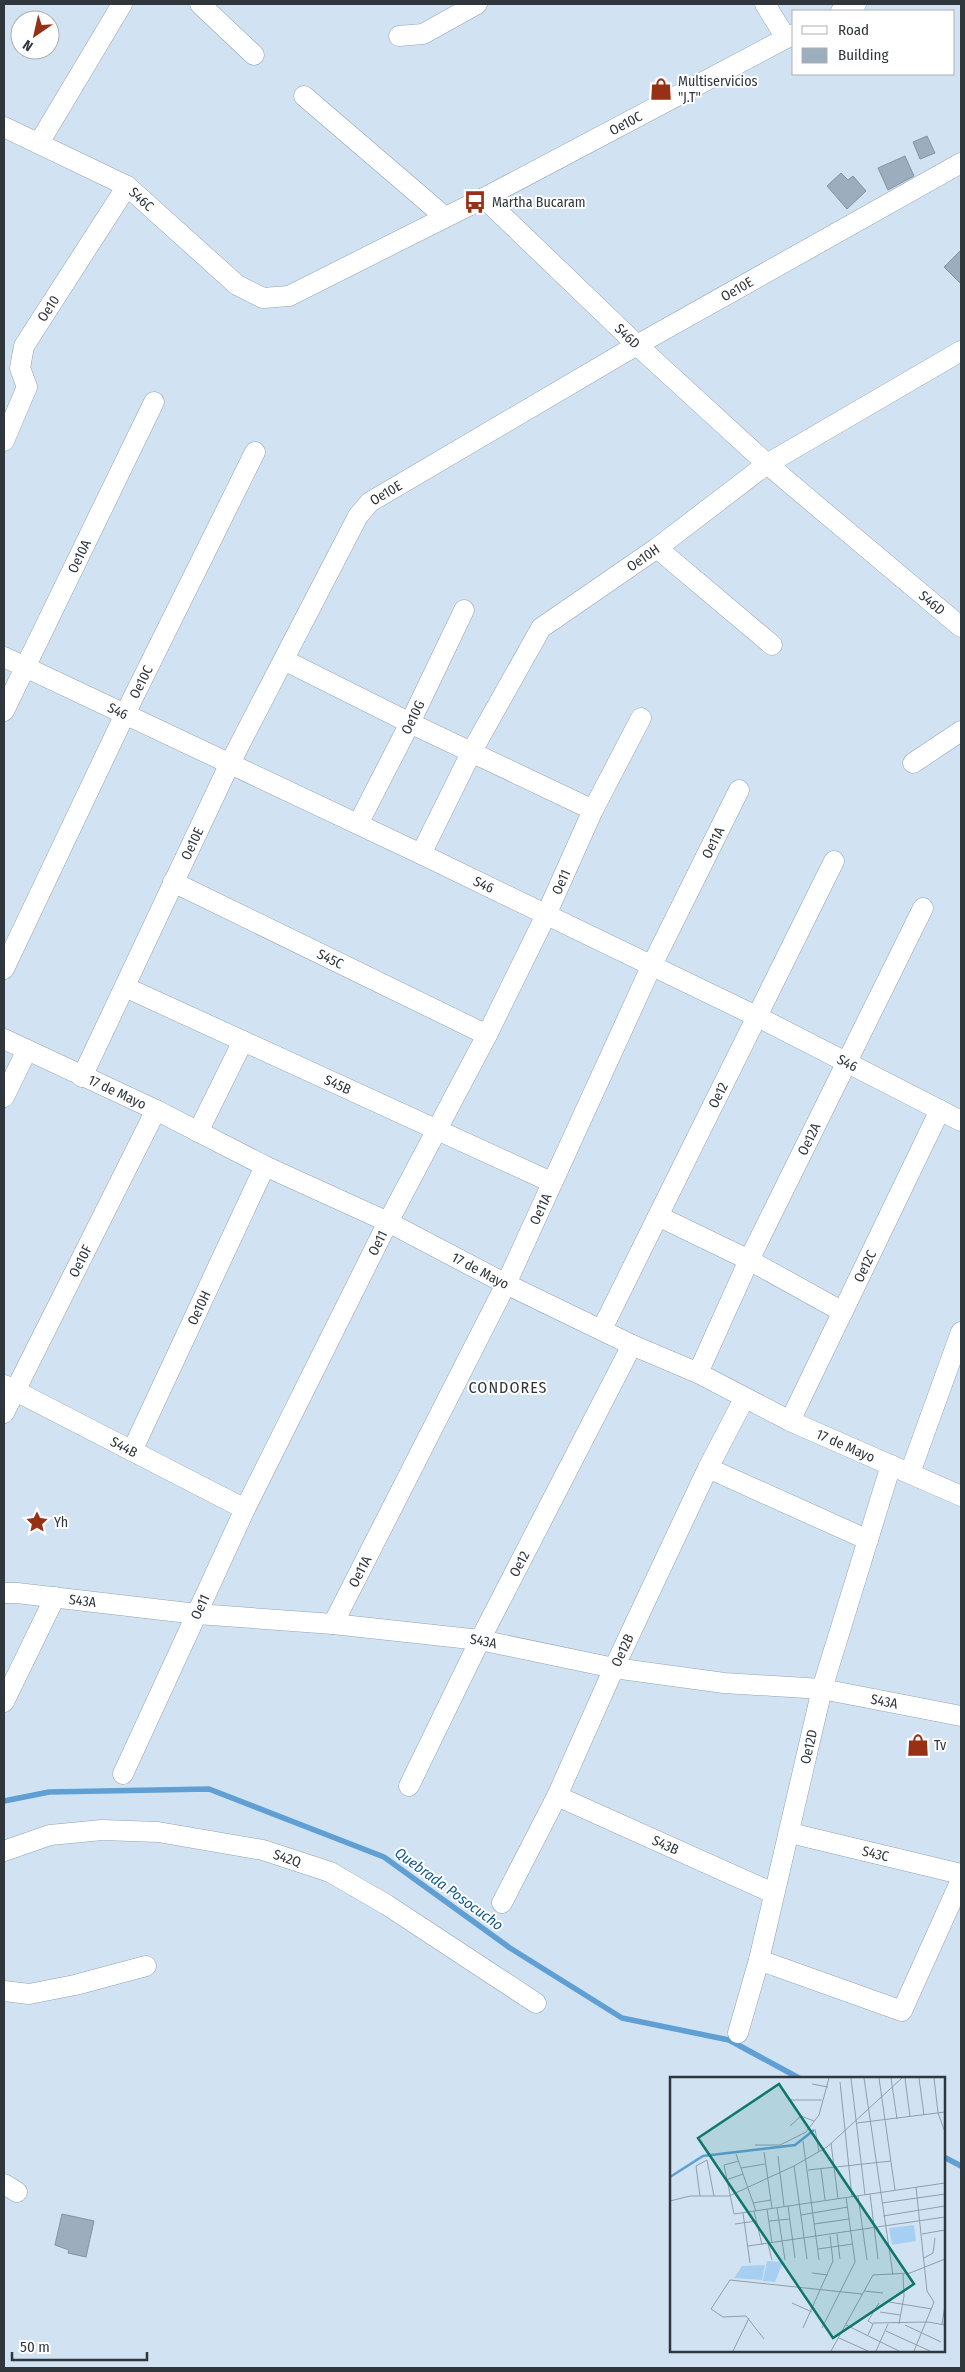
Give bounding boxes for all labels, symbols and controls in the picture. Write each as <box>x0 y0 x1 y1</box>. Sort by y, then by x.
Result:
north arrow <box>10 10 60 60</box>
legend <box>792 10 955 75</box>
text: Road <box>838 21 869 39</box>
text: N <box>20 36 36 55</box>
text: Building <box>838 46 889 64</box>
place label: Multiservicios "J.T" <box>678 73 757 106</box>
shop icon: Multiservicios "J.T" <box>648 76 674 102</box>
street label: Oe10C <box>606 108 645 139</box>
street label: S46C <box>125 184 157 215</box>
bus stop icon: Martha Bucaram <box>462 189 488 215</box>
place label: Martha Bucaram <box>492 194 586 211</box>
street label: Oe10E <box>718 273 757 305</box>
street label: Oe10 <box>34 292 63 325</box>
street label: S46D <box>611 320 643 352</box>
street label: Oe10E <box>367 477 405 509</box>
street label: Oe10A <box>64 536 95 576</box>
street label: Oe10H <box>624 541 663 575</box>
street label: S46D <box>915 587 948 619</box>
street label: Oe10C <box>126 663 157 702</box>
street label: Oe10G <box>398 698 429 737</box>
street label: S46 <box>105 699 131 723</box>
street label: Oe10E <box>177 824 208 863</box>
street label: Oe11A <box>698 824 729 861</box>
street label: Oe11 <box>548 867 574 897</box>
street label: S46 <box>471 873 497 897</box>
street label: S45C <box>314 946 346 973</box>
street label: S46 <box>834 1051 860 1076</box>
street label: 17 de Mayo <box>85 1071 149 1113</box>
street label: S45B <box>321 1071 354 1098</box>
street label: Oe12 <box>705 1080 732 1111</box>
street label: Oe12A <box>794 1120 825 1158</box>
street label: Oe11A <box>526 1190 556 1228</box>
street label: Oe11 <box>365 1228 391 1258</box>
street label: Oe10F <box>65 1242 96 1280</box>
street label: Oe12C <box>850 1247 880 1285</box>
street label: 17 de Mayo <box>449 1249 512 1293</box>
street label: Oe10H <box>184 1288 215 1328</box>
district label: CONDORES <box>469 1378 547 1397</box>
street label: 17 de Mayo <box>813 1426 877 1466</box>
street label: S44B <box>107 1433 141 1461</box>
place icon: Yh <box>24 1509 50 1535</box>
place label: Yh <box>54 1514 68 1531</box>
street label: Oe12 <box>506 1548 533 1580</box>
street label: Oe11A <box>345 1552 376 1590</box>
street label: S43A <box>68 1591 98 1611</box>
street label: Oe11 <box>187 1592 214 1622</box>
street label: S43A <box>469 1631 499 1652</box>
street label: Oe12B <box>608 1631 638 1670</box>
street label: S43A <box>869 1691 900 1713</box>
street label: Oe12D <box>797 1728 821 1766</box>
shop icon: Tv <box>905 1732 931 1758</box>
place label: Tv <box>934 1737 947 1754</box>
street label: S43B <box>649 1832 682 1859</box>
street label: S43C <box>860 1843 891 1865</box>
water label: Quebrada Posocucho <box>391 1844 507 1934</box>
street label: S42Q <box>271 1846 303 1871</box>
inset map <box>670 2077 945 2352</box>
scale bar <box>12 2330 148 2362</box>
text: 50 m <box>20 2338 50 2356</box>

